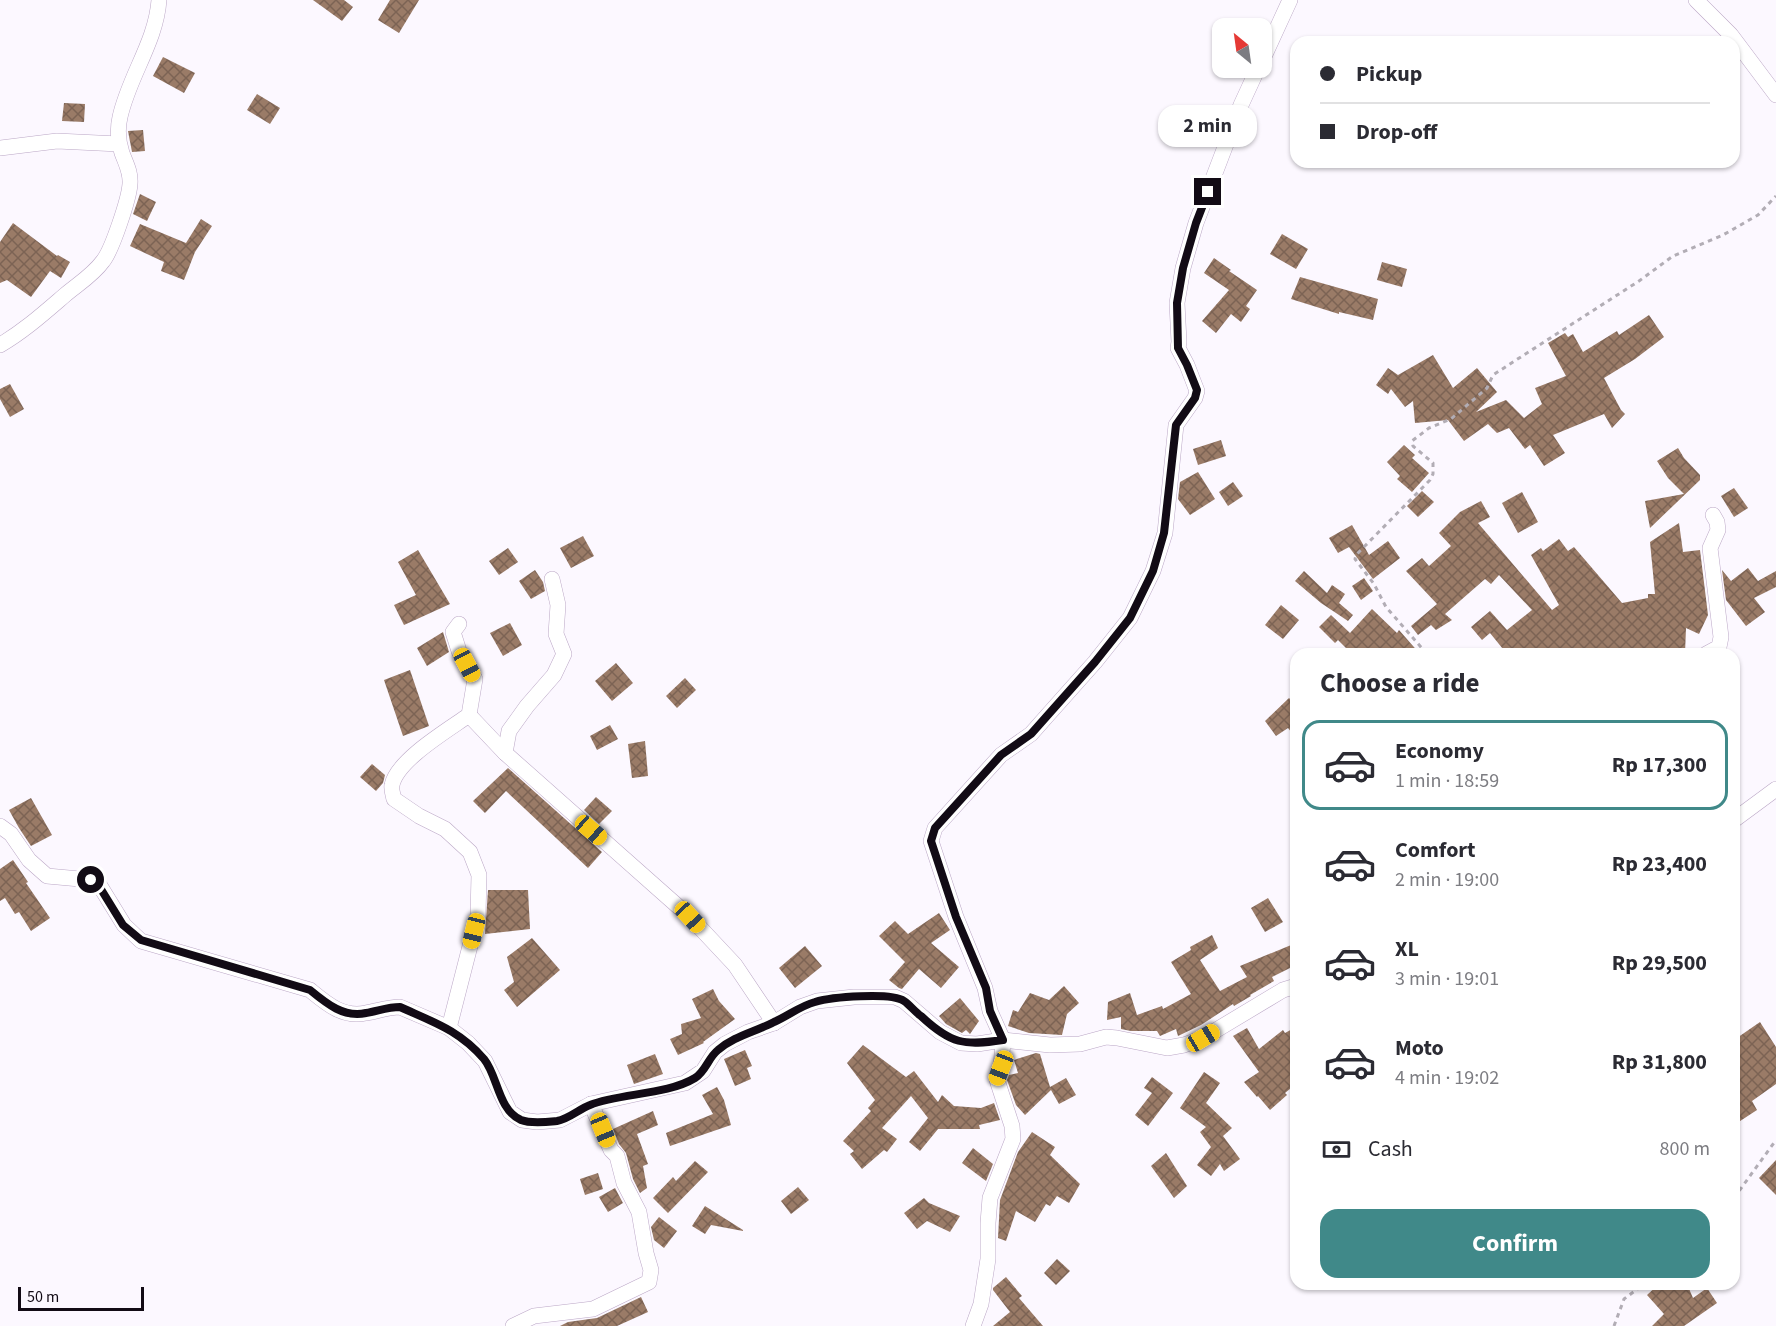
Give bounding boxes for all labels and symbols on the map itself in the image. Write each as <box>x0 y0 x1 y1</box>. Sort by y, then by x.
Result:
north arrow <box>1212 18 1272 78</box>
callout: 2 min <box>1158 105 1258 147</box>
route end <box>1194 178 1221 205</box>
car <box>451 645 483 685</box>
car <box>572 811 610 849</box>
route start <box>77 866 104 893</box>
car <box>671 898 709 936</box>
car <box>461 911 487 951</box>
car <box>1183 1021 1223 1055</box>
car <box>986 1048 1016 1088</box>
car <box>588 1110 618 1150</box>
scale bar <box>18 1284 144 1312</box>

